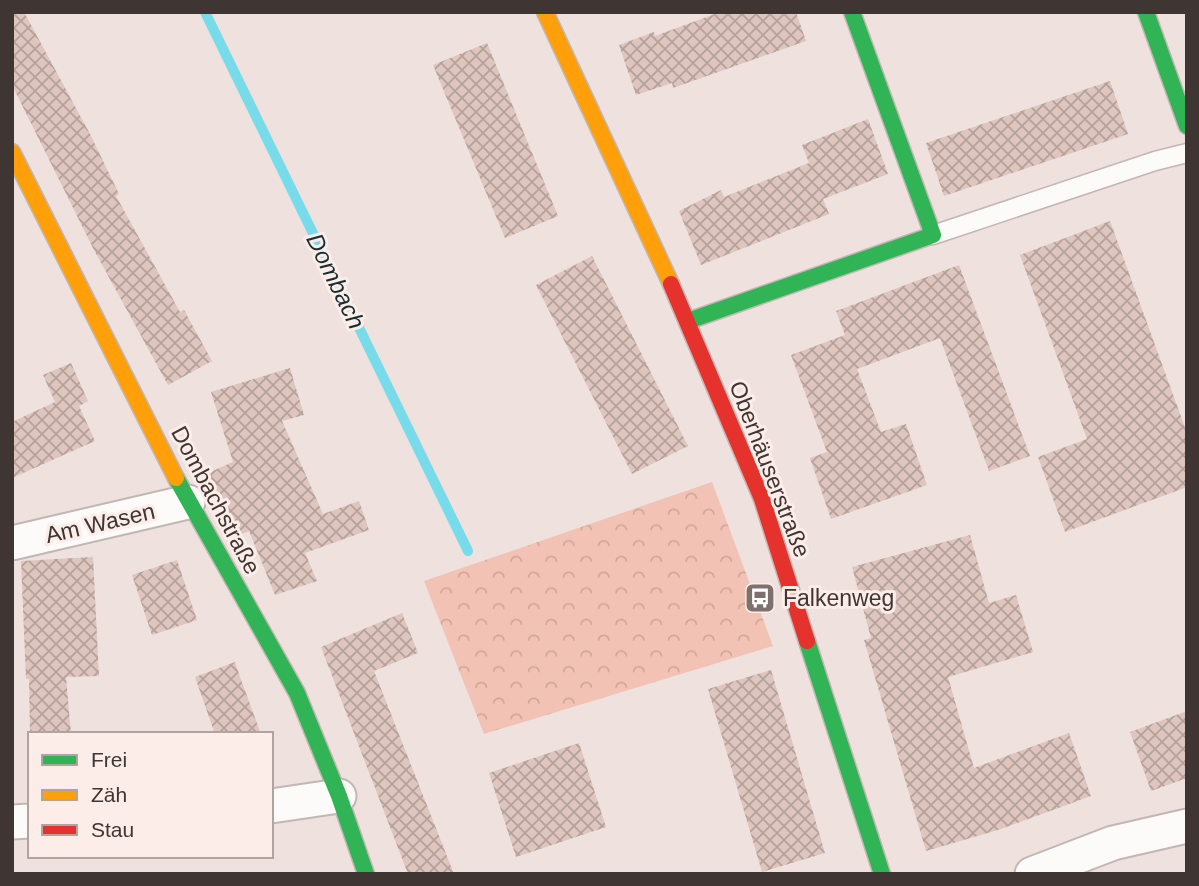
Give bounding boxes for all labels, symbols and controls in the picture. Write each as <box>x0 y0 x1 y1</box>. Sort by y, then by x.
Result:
water label: Dombach <box>301 229 371 333</box>
street label: Oberhäuserstraße <box>724 377 816 561</box>
street label: Dombachstraße <box>166 422 266 578</box>
street label: Am Wasen <box>43 498 157 548</box>
bus stop icon: Falkenweg <box>743 581 777 615</box>
place label: Falkenweg <box>783 585 894 611</box>
legend <box>28 732 273 858</box>
text: Frei <box>91 748 127 771</box>
text: Zäh <box>91 783 127 806</box>
text: Stau <box>91 818 134 841</box>

